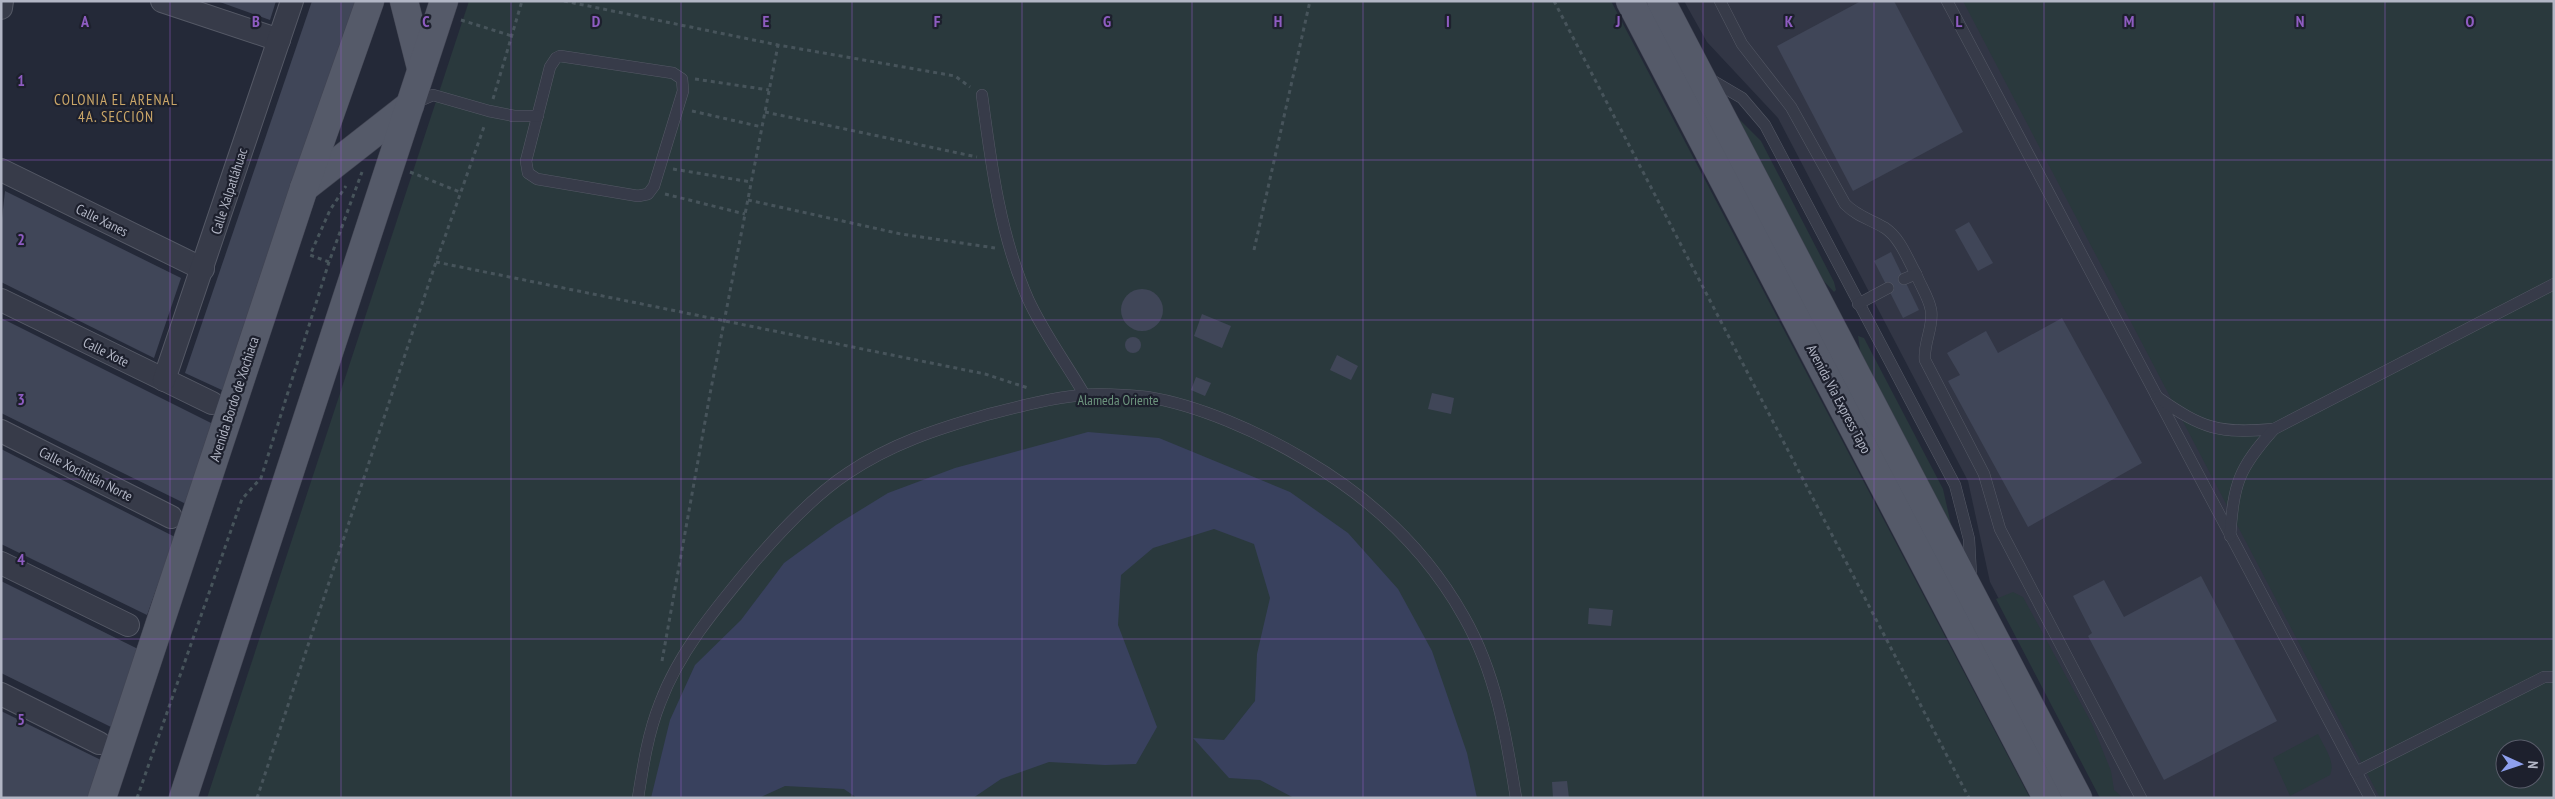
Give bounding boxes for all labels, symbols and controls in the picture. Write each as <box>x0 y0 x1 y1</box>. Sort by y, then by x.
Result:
text: A <box>80 11 90 31</box>
text: B <box>252 11 260 31</box>
text: C <box>422 11 430 31</box>
text: D <box>592 11 601 31</box>
text: E <box>763 11 770 31</box>
text: F <box>934 11 941 31</box>
text: G <box>1103 11 1111 31</box>
text: H <box>1274 11 1282 31</box>
text: I <box>1446 11 1450 31</box>
text: J <box>1615 11 1620 31</box>
text: K <box>1785 11 1794 31</box>
text: L <box>1956 11 1963 31</box>
text: M <box>2124 11 2134 31</box>
text: N <box>2296 11 2304 31</box>
text: O <box>2466 11 2475 31</box>
text: 1 <box>17 70 25 90</box>
district label: COLONIA EL ARENAL 4A. SECCIÓN <box>54 90 178 126</box>
street label: Calle Xalpatláhuac <box>207 146 251 236</box>
street label: Calle Xanes <box>73 200 131 240</box>
text: 2 <box>17 229 25 249</box>
street label: Calle Xote <box>80 333 132 371</box>
street label: Avenida Bordo de Xochiaca <box>205 334 263 464</box>
street label: Avenida Vía Express Tapo <box>1803 341 1875 457</box>
text: 3 <box>17 389 25 409</box>
park label: Alameda Oriente <box>1077 391 1159 409</box>
street label: Calle Xochitlán Norte <box>36 443 136 505</box>
text: 4 <box>17 549 25 569</box>
text: 5 <box>17 709 25 729</box>
north arrow <box>2495 739 2545 789</box>
text: N <box>2524 760 2542 769</box>

